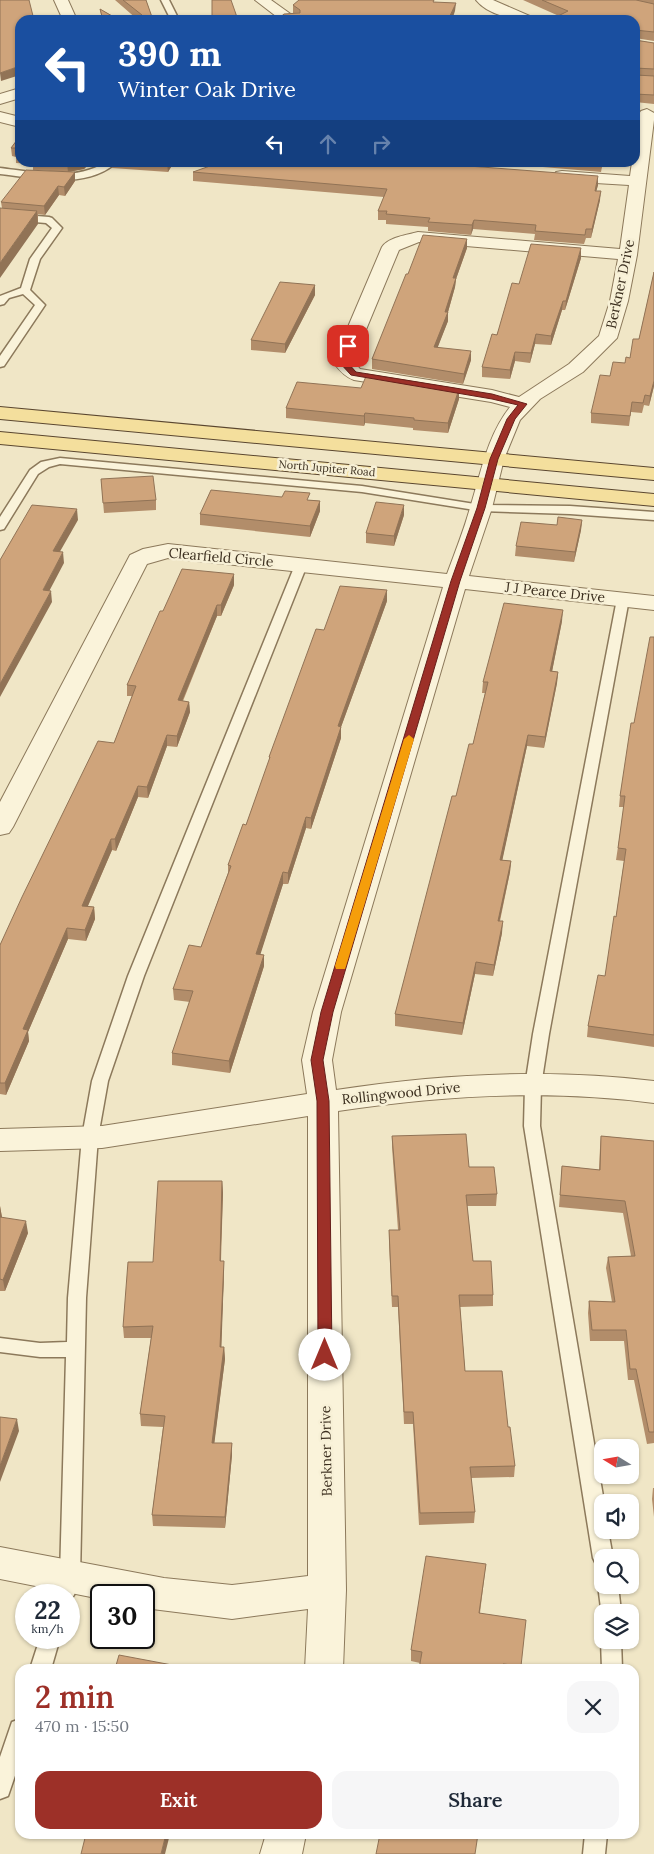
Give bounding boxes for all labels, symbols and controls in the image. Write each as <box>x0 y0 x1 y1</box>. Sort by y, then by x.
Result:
text: 390 m <box>118 31 221 76</box>
icon: left <box>35 35 100 100</box>
text: Winter Oak Drive <box>118 75 296 103</box>
icon: left <box>261 130 289 158</box>
icon: ahead <box>314 130 342 158</box>
icon: right <box>367 130 395 158</box>
street label: Berkner Drive <box>602 237 638 330</box>
pin <box>327 325 369 367</box>
icon: arrive <box>334 332 362 360</box>
street label: North Jupiter Road <box>278 457 376 479</box>
street label: Clearfield Circle <box>168 543 275 571</box>
street label: J J Pearce Drive <box>503 578 606 606</box>
street label: Rollingwood Drive <box>341 1078 462 1108</box>
position arrow <box>298 1328 350 1380</box>
street label: Berkner Drive <box>316 1405 336 1496</box>
north arrow <box>594 1439 639 1484</box>
map controls <box>594 1439 639 1649</box>
button: sound <box>594 1494 639 1539</box>
button: search <box>594 1549 639 1594</box>
speed limit sign: 30 <box>90 1584 155 1649</box>
text: 22 <box>34 1594 61 1626</box>
button: layers <box>594 1604 639 1649</box>
text: km/h <box>31 1621 64 1636</box>
text: 2 min <box>35 1678 114 1716</box>
button: close <box>567 1681 619 1733</box>
text: 470 m · 15:50 <box>35 1716 129 1736</box>
button: Exit <box>35 1771 322 1829</box>
button: Share <box>332 1771 619 1829</box>

